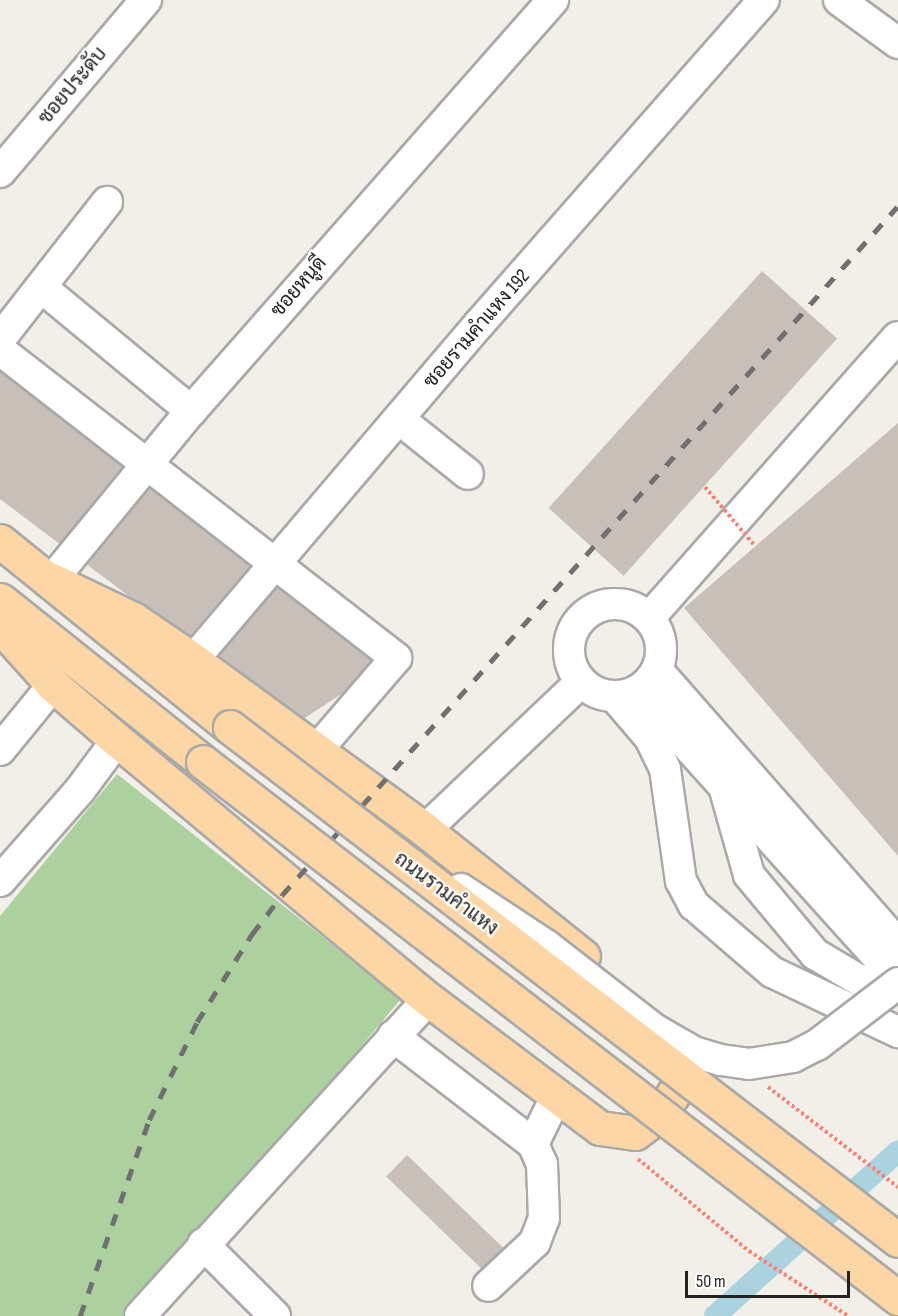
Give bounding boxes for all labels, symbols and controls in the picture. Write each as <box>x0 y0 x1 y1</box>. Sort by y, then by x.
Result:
street label: ซอยประดับ <box>34 42 112 130</box>
street label: ซอยหนูดี <box>266 252 332 322</box>
street label: ซอยรามคำแหง 192 <box>419 265 535 393</box>
street label: ถนนรามคำแหง <box>389 847 503 941</box>
scale bar <box>688 1259 853 1297</box>
text: 50 m <box>696 1271 726 1292</box>

